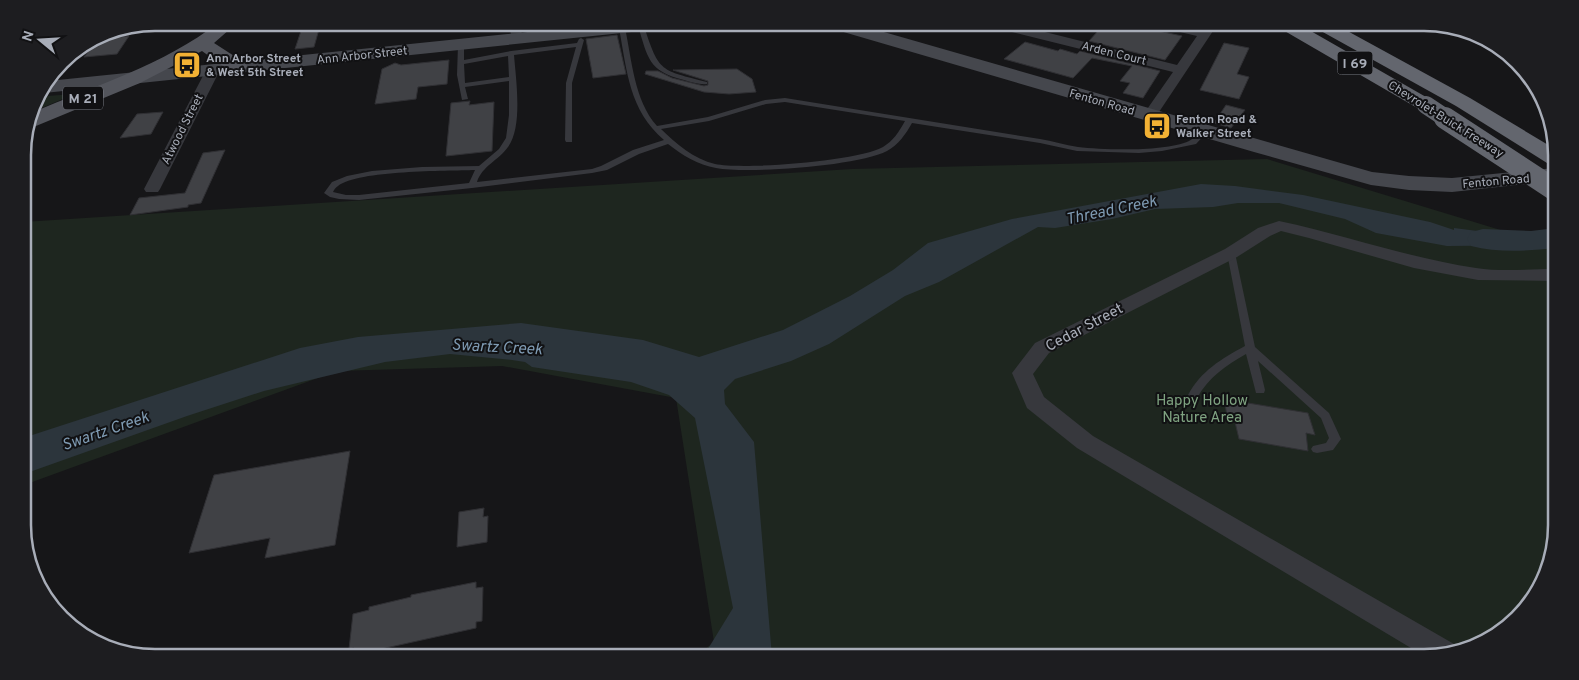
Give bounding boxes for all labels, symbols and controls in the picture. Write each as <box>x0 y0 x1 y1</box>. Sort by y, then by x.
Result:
north arrow <box>15 15 65 65</box>
text: N <box>19 29 39 44</box>
street label: Arden Court <box>1080 38 1148 70</box>
street label: Ann Arbor Street <box>316 43 408 69</box>
bus stop icon: Ann Arbor Street & West 5th Street <box>172 50 202 80</box>
place label: Ann Arbor Street & West 5th Street <box>206 51 304 81</box>
road number: I 69 <box>1338 52 1372 74</box>
street label: Chevrolet-Buick Freeway <box>1385 78 1506 162</box>
road number: M 21 <box>63 86 103 110</box>
street label: Fenton Road <box>1067 86 1136 120</box>
street label: Atwood Street <box>158 91 208 167</box>
bus stop icon: Fenton Road & Walker Street <box>1142 111 1172 141</box>
place label: Fenton Road & Walker Street <box>1176 112 1258 142</box>
street label: Fenton Road <box>1462 171 1530 193</box>
water label: Thread Creek <box>1064 191 1160 230</box>
street label: Cedar Street <box>1043 300 1127 357</box>
water label: Swartz Creek <box>451 336 544 360</box>
park label: Happy Hollow Nature Area <box>1156 392 1248 428</box>
water label: Swartz Creek <box>59 407 153 456</box>

